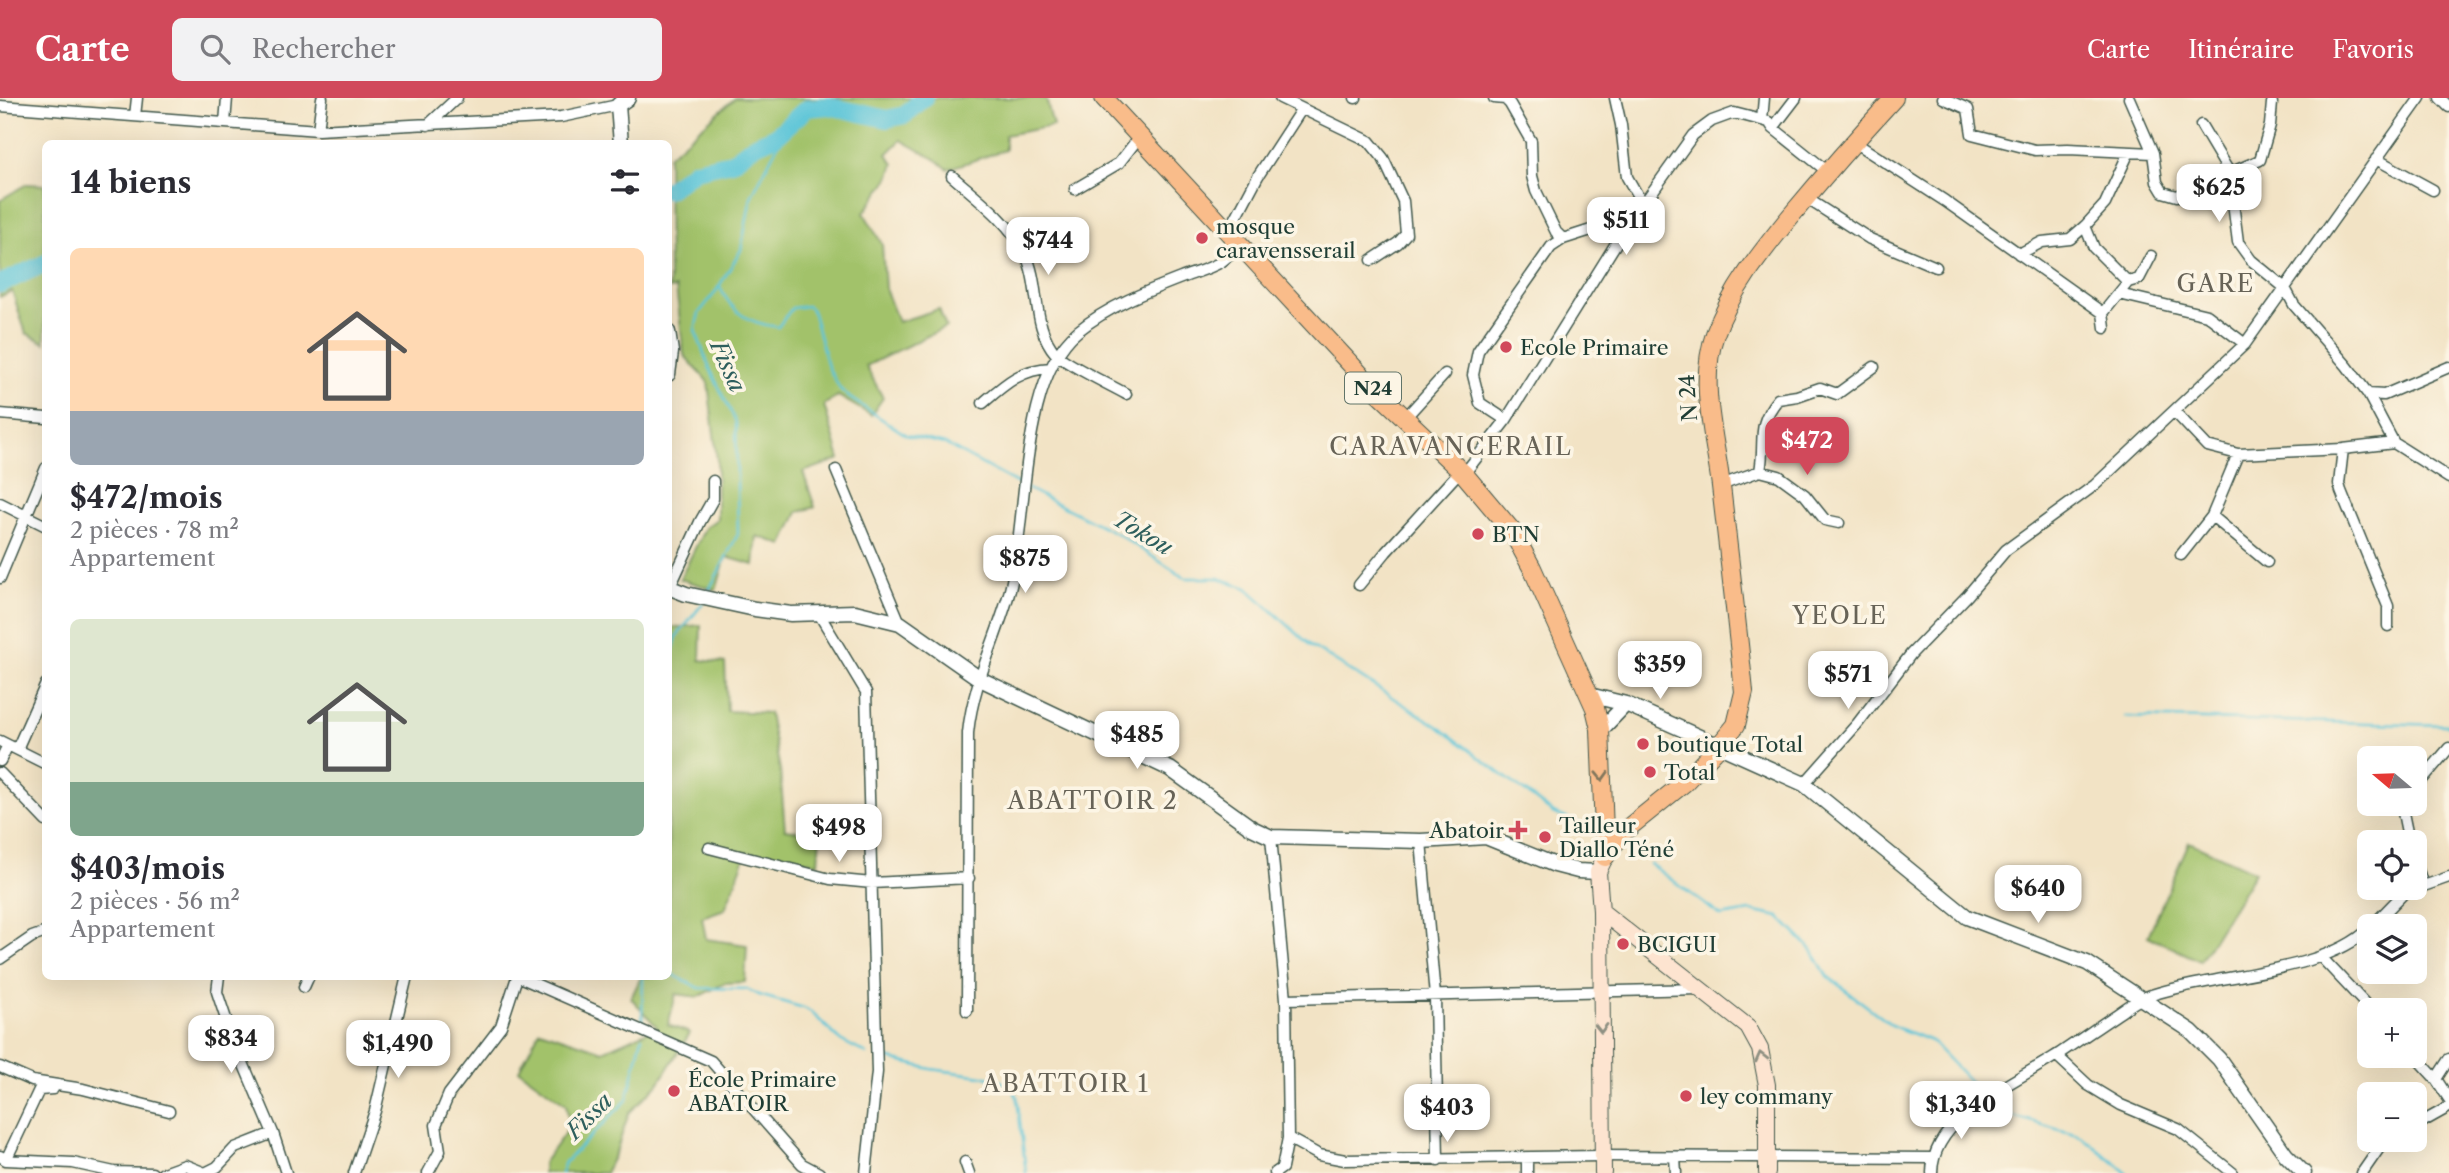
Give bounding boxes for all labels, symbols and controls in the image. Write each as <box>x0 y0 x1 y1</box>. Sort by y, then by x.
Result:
search box <box>172 18 662 81</box>
text: Carte <box>35 29 130 70</box>
icon: search <box>196 30 234 68</box>
text: Rechercher <box>252 33 396 65</box>
text: Carte <box>2087 35 2150 64</box>
text: Itinéraire <box>2188 35 2294 64</box>
text: Favoris <box>2332 35 2414 64</box>
icon: filters <box>606 163 644 201</box>
text: 14 biens <box>70 164 191 201</box>
pin: $625 <box>2178 164 2260 224</box>
text: $625 <box>2193 173 2245 201</box>
pin: $511 <box>1585 198 1667 257</box>
text: $511 <box>1603 206 1649 234</box>
place label: mosque caravensserail <box>1216 214 1356 263</box>
pin: $744 <box>1007 218 1089 277</box>
text: $744 <box>1022 226 1074 254</box>
marker: mosque caravensserail <box>1194 230 1210 246</box>
district label: GARE <box>2177 269 2255 298</box>
icon: home <box>294 293 420 419</box>
water label: Fissa <box>703 334 752 397</box>
place label: Ecole Primaire <box>1520 335 1668 360</box>
marker: Ecole Primaire <box>1498 339 1514 355</box>
road number: N24 <box>1345 372 1401 404</box>
street label: N 24 <box>1674 374 1702 422</box>
pin: $472 <box>1766 418 1848 477</box>
text: $472 <box>1781 426 1833 454</box>
district label: CARAVANCERAIL <box>1329 432 1573 461</box>
text: $472/mois <box>70 479 223 516</box>
water label: Tokou <box>1109 505 1178 562</box>
text: 2 pièces · 78 m² <box>70 516 239 544</box>
place label: BTN <box>1492 522 1540 547</box>
marker: BTN <box>1470 526 1486 542</box>
pin: $875 <box>984 536 1066 595</box>
text: Appartement <box>70 544 215 572</box>
text: $875 <box>999 544 1051 572</box>
district label: YEOLE <box>1791 601 1888 630</box>
pin: $359 <box>1619 642 1701 701</box>
text: $359 <box>1634 650 1686 678</box>
pin: $571 <box>1807 652 1889 711</box>
text: $571 <box>1824 660 1872 688</box>
icon: home <box>294 664 420 790</box>
pin: $485 <box>1096 712 1178 771</box>
text: $485 <box>1110 720 1164 748</box>
place label: boutique Total <box>1657 732 1803 757</box>
marker: boutique Total <box>1635 736 1651 752</box>
north arrow <box>2357 746 2427 816</box>
map controls <box>2357 746 2427 1152</box>
place label: Total <box>1664 760 1715 785</box>
marker: Total <box>1642 764 1658 780</box>
one-way arrow <box>1595 771 1610 782</box>
district label: ABATTOIR 2 <box>1006 786 1179 815</box>
pin: $498 <box>798 804 880 864</box>
text: $498 <box>812 813 866 841</box>
place label: Tailleur Diallo Téné <box>1559 813 1674 862</box>
place label: Abatoir <box>1428 818 1504 843</box>
marker: Abatoir <box>1510 822 1526 838</box>
marker: Tailleur Diallo Téné <box>1537 829 1553 845</box>
button: locate <box>2357 830 2427 900</box>
text: $403/mois <box>70 850 225 887</box>
pin: $640 <box>1997 866 2079 925</box>
text: $640 <box>2011 874 2065 902</box>
text: 2 pièces · 56 m² <box>70 887 240 915</box>
button: layers <box>2357 914 2427 984</box>
text: Appartement <box>70 915 215 943</box>
place label: BCIGUI <box>1637 932 1717 957</box>
marker: BCIGUI <box>1615 936 1631 952</box>
button: + <box>2357 998 2427 1068</box>
pin: $834 <box>190 1016 272 1075</box>
pin: $1,490 <box>341 1020 455 1080</box>
text: $834 <box>204 1024 258 1052</box>
one-way arrow <box>1593 1024 1609 1034</box>
text: $1,490 <box>362 1029 434 1057</box>
one-way arrow <box>1755 1051 1769 1063</box>
place label: École Primaire ABATOIR <box>687 1067 836 1116</box>
district label: ABATTOIR 1 <box>981 1069 1150 1098</box>
pin: $1,340 <box>1904 1082 2018 1141</box>
button: − <box>2357 1082 2427 1152</box>
marker: École Primaire ABATOIR <box>666 1083 682 1099</box>
pin: $403 <box>1406 1084 1488 1144</box>
place label: ley commany <box>1700 1084 1833 1109</box>
water label: Fissa <box>559 1087 618 1146</box>
marker: ley commany <box>1678 1088 1694 1104</box>
text: $1,340 <box>1926 1090 1996 1118</box>
text: $403 <box>1420 1093 1474 1121</box>

